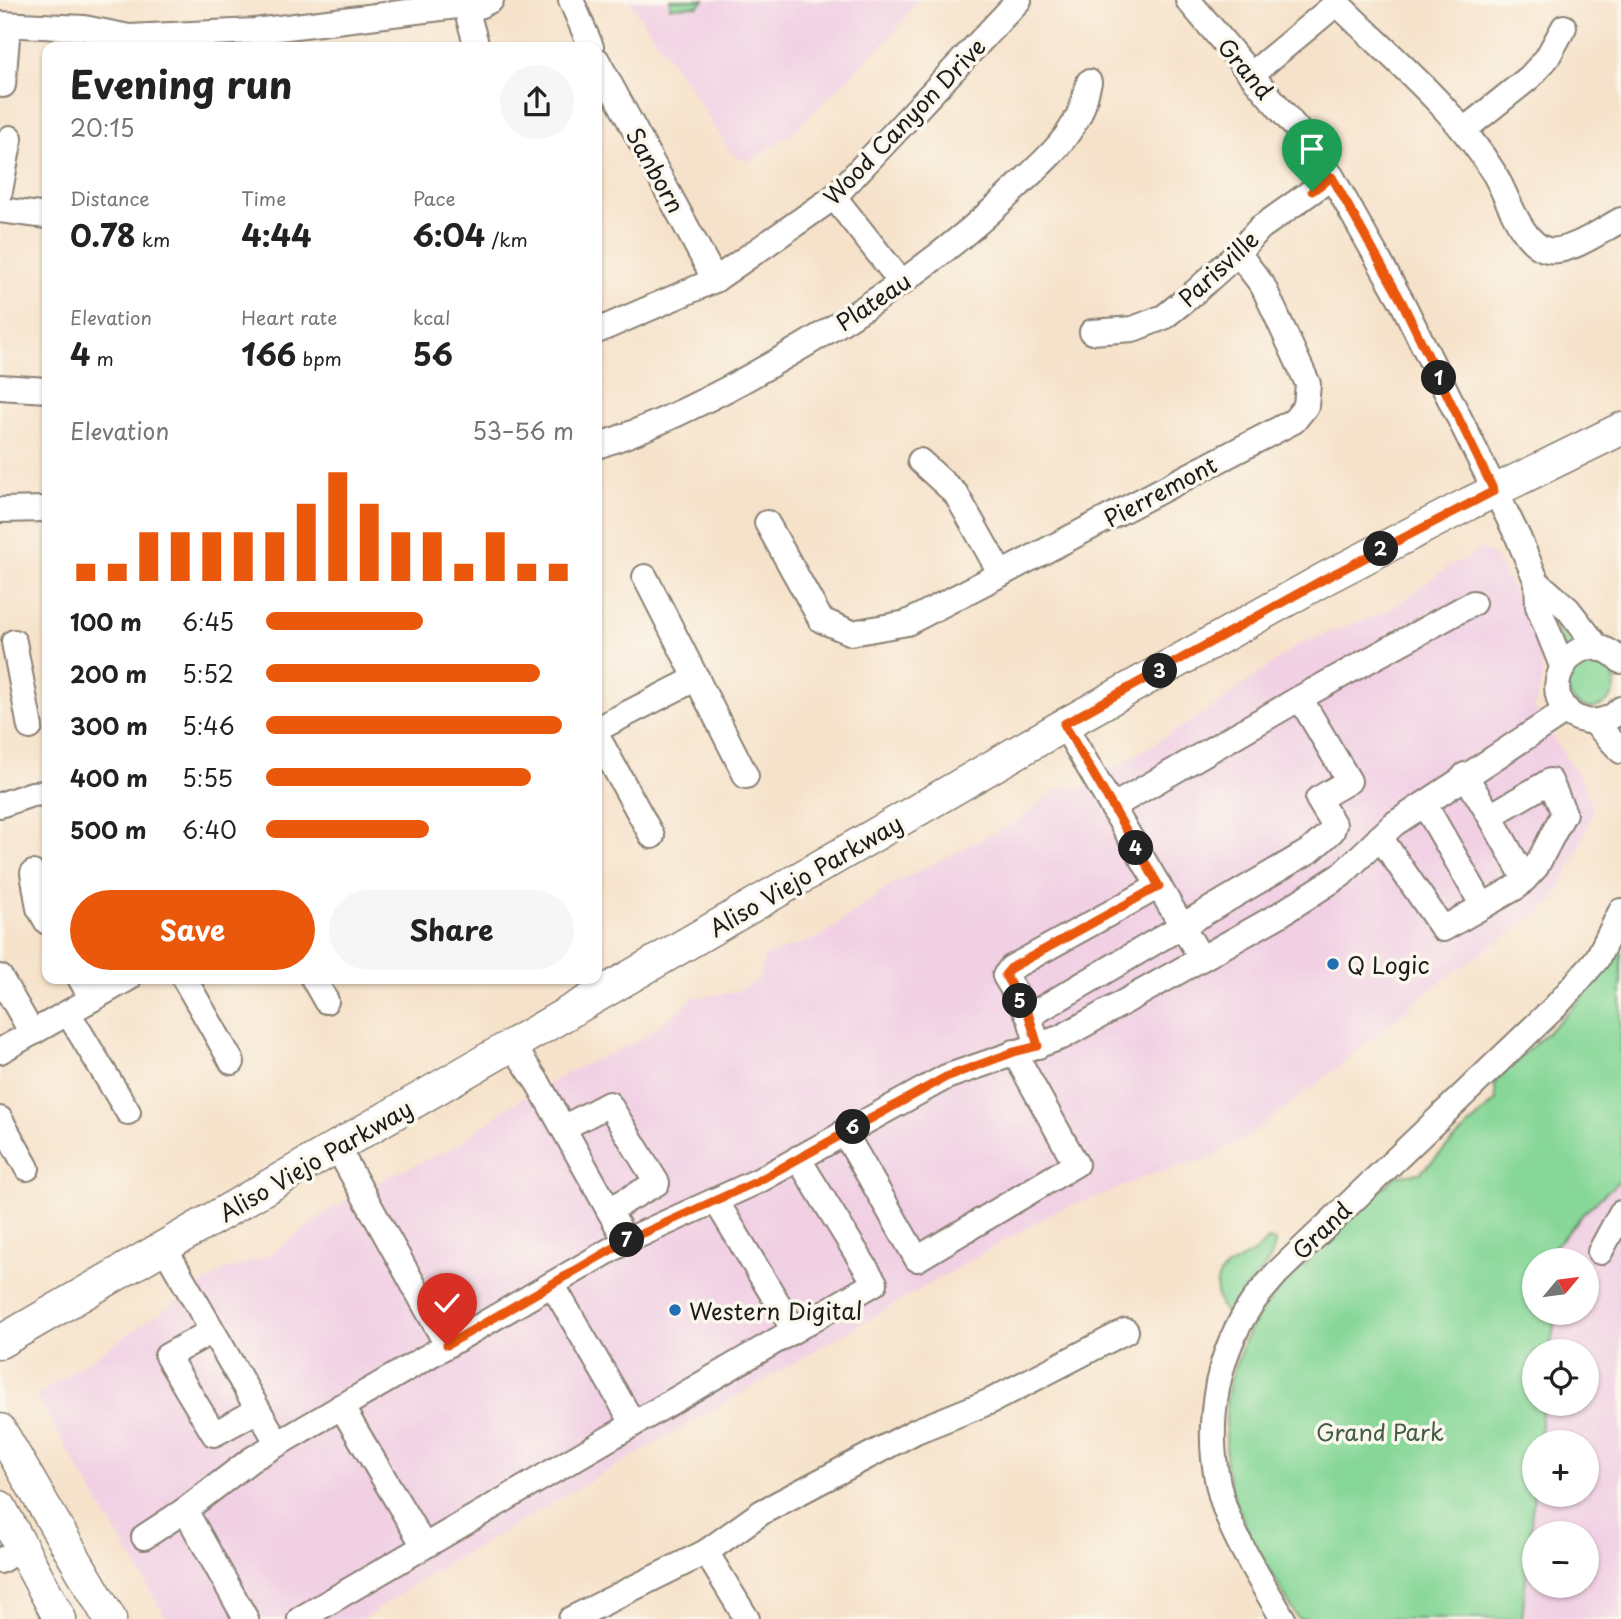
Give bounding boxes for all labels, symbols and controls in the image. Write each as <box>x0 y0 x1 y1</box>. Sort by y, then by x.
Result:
street label: Wood Canyon Drive <box>815 29 993 213</box>
street label: Grand <box>1210 30 1282 106</box>
text: Evening run <box>70 55 292 112</box>
button: share <box>500 65 574 139</box>
text: 20:15 <box>70 110 135 145</box>
pin <box>1282 119 1342 191</box>
street label: Sanborn <box>618 121 694 219</box>
icon: arrive <box>1293 130 1331 168</box>
text: Distance <box>70 184 150 212</box>
text: Time <box>241 184 286 212</box>
text: Pace <box>413 184 456 212</box>
text: 0.78 <box>70 212 136 257</box>
text: 4:44 <box>241 212 312 257</box>
text: 6:04 <box>413 212 485 257</box>
street label: Parisville <box>1170 222 1266 314</box>
text: km <box>136 225 170 253</box>
text: /km <box>485 225 528 253</box>
street label: Plateau <box>829 263 917 339</box>
text: Elevation <box>70 303 152 331</box>
text: Heart rate <box>241 303 337 331</box>
text: kcal <box>413 303 451 331</box>
text: 4 <box>70 331 90 376</box>
text: 166 <box>241 331 296 376</box>
text: 56 <box>413 331 453 376</box>
text: m <box>90 344 114 372</box>
text: bpm <box>296 344 342 372</box>
pin: 1 <box>1422 360 1456 396</box>
text: 1 <box>1434 363 1443 391</box>
text: Elevation <box>70 413 169 448</box>
text: 53–56 m <box>472 413 574 448</box>
street label: Pierremont <box>1097 447 1223 535</box>
pin: 2 <box>1364 532 1398 566</box>
text: 2 <box>1374 534 1387 562</box>
text: 100 m <box>70 604 142 639</box>
text: 6:45 <box>182 604 234 639</box>
pin: 3 <box>1142 654 1178 688</box>
text: 200 m <box>70 656 147 691</box>
text: 5:52 <box>182 656 234 691</box>
text: 3 <box>1153 656 1166 684</box>
text: 300 m <box>70 708 148 743</box>
text: 5:46 <box>182 708 235 743</box>
text: 400 m <box>70 760 148 795</box>
text: 5:55 <box>182 760 233 795</box>
street label: Aliso Viejo Parkway <box>702 805 908 945</box>
text: 500 m <box>70 812 147 847</box>
text: 6:40 <box>182 812 237 847</box>
pin: 4 <box>1118 830 1154 866</box>
text: 4 <box>1129 833 1142 861</box>
button: Save <box>70 890 315 970</box>
button: Share <box>329 890 574 970</box>
place label: Q Logic <box>1347 947 1429 982</box>
marker: Q Logic <box>1325 956 1341 972</box>
pin: 5 <box>1002 984 1038 1018</box>
text: 5 <box>1013 986 1026 1014</box>
street label: Aliso Viejo Parkway <box>212 1090 418 1230</box>
pin: 6 <box>836 1110 870 1144</box>
text: 6 <box>846 1112 859 1140</box>
street label: Grand <box>1283 1193 1359 1267</box>
pin: 7 <box>610 1222 644 1258</box>
text: 7 <box>621 1225 632 1253</box>
north arrow <box>1522 1248 1600 1325</box>
map controls <box>1522 1248 1599 1598</box>
pin <box>417 1273 477 1345</box>
icon: check <box>428 1284 466 1322</box>
place label: Western Digital <box>689 1293 862 1328</box>
marker: Western Digital <box>667 1302 683 1318</box>
button: locate <box>1522 1339 1599 1416</box>
park label: Grand Park <box>1316 1414 1444 1449</box>
button: + <box>1522 1430 1599 1507</box>
button: − <box>1522 1521 1599 1598</box>

